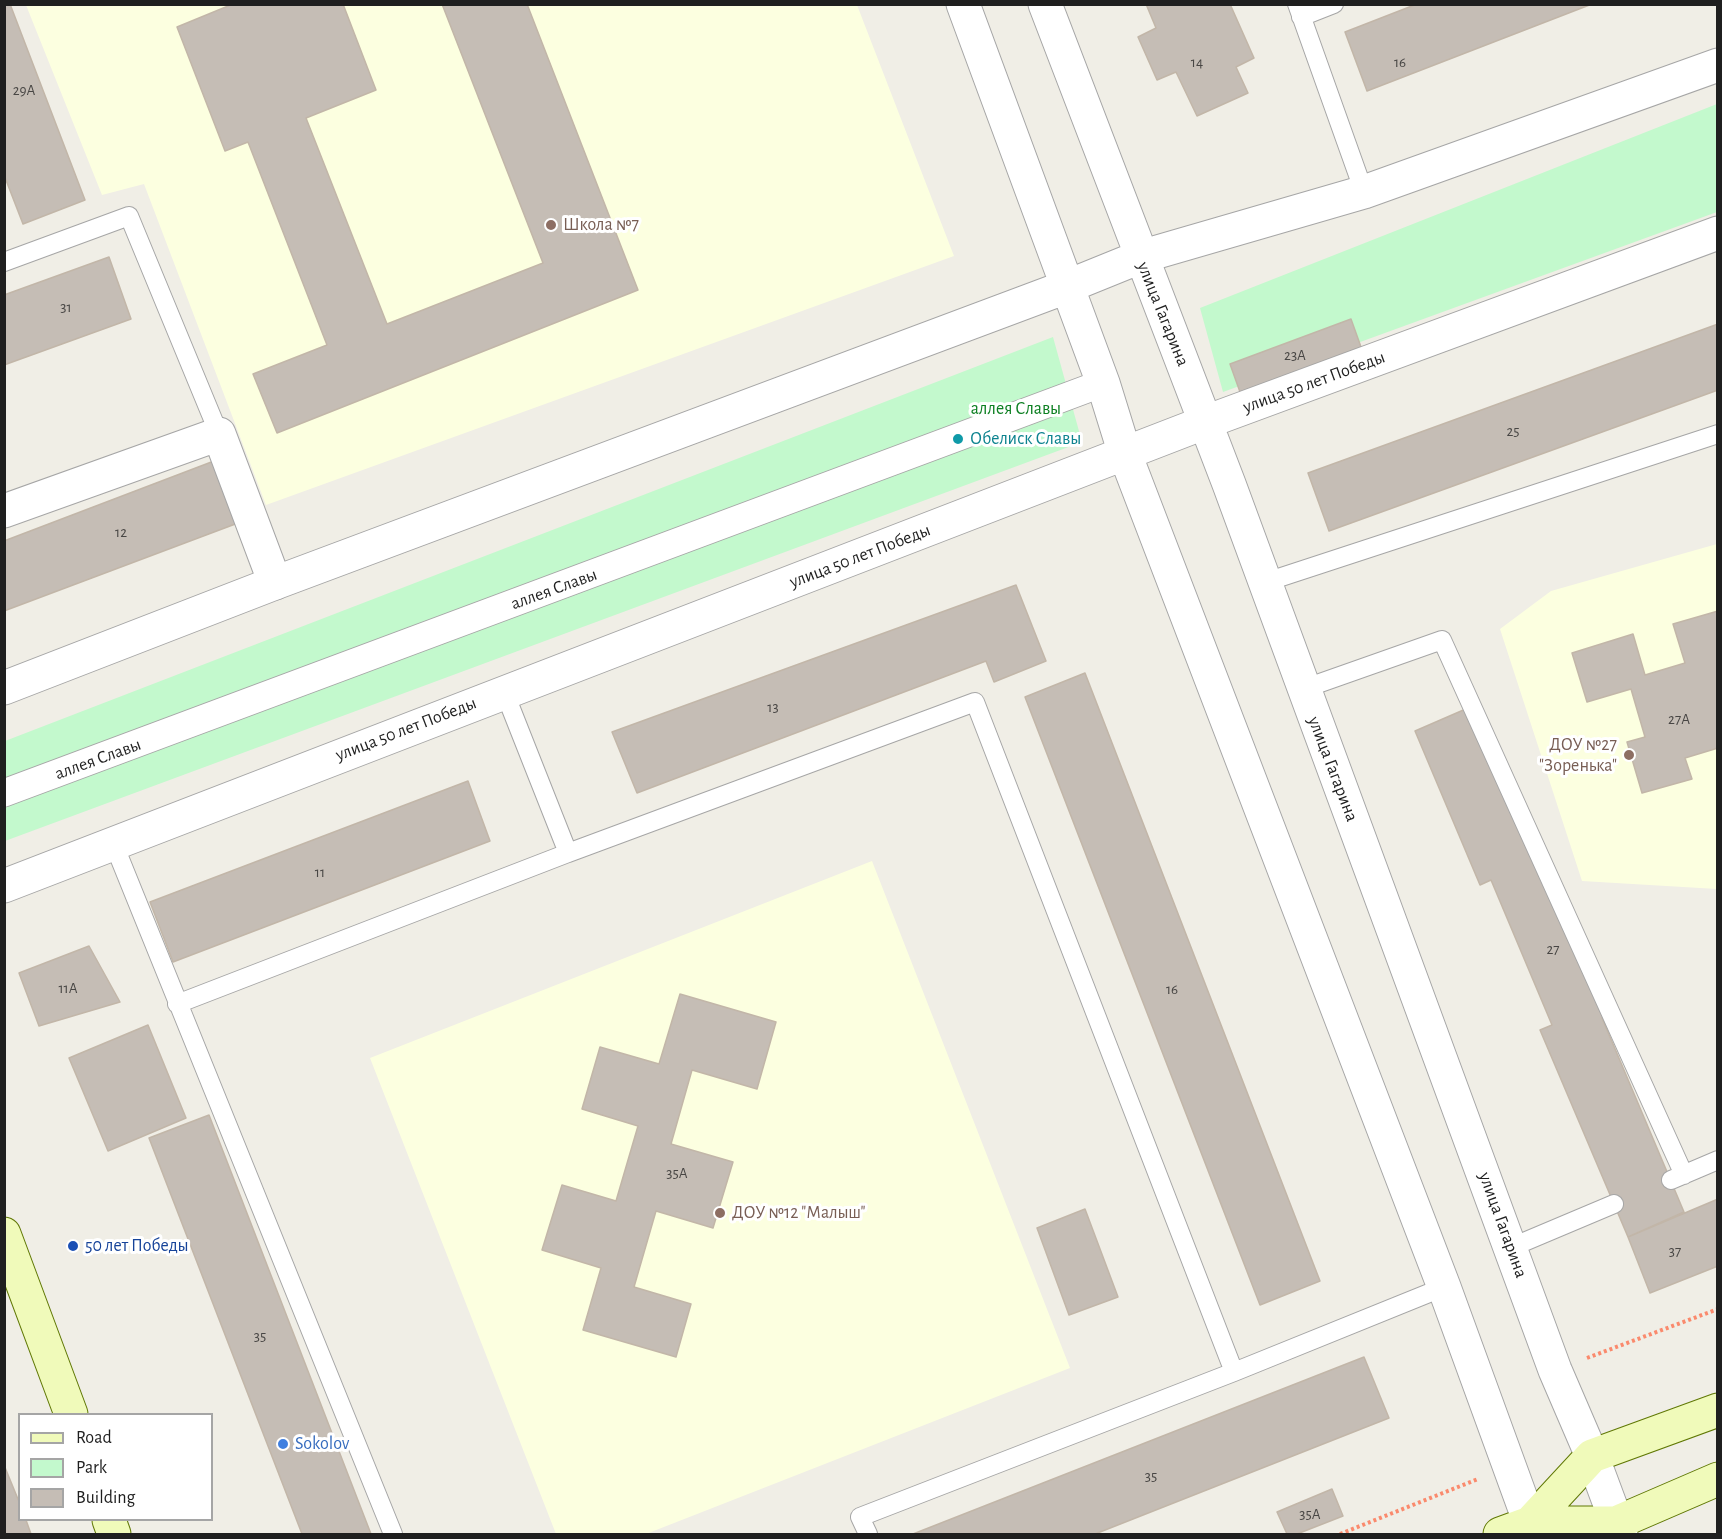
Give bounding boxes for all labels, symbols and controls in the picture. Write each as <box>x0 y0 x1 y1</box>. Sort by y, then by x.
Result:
house number: 14 <box>1191 53 1203 71</box>
house number: 16 <box>1394 53 1406 71</box>
house number: 29А <box>13 81 35 99</box>
place label: Школа №7 <box>563 214 639 236</box>
marker: Школа №7 <box>544 218 558 232</box>
street label: улица Гагарина <box>1132 259 1194 369</box>
house number: 31 <box>60 298 72 316</box>
street label: улица 50 лет Победы <box>1240 346 1388 418</box>
house number: 23А <box>1284 346 1306 364</box>
park label: аллея Славы <box>971 398 1061 420</box>
house number: 25 <box>1506 422 1520 440</box>
place label: Обелиск Славы <box>970 428 1081 450</box>
marker: Обелиск Славы <box>951 432 965 446</box>
street label: улица 50 лет Победы <box>786 519 934 593</box>
house number: 12 <box>115 523 127 541</box>
street label: аллея Славы <box>508 563 600 615</box>
street label: улица 50 лет Победы <box>332 692 480 766</box>
house number: 13 <box>767 698 779 716</box>
house number: 27А <box>1668 710 1690 728</box>
street label: улица Гагарина <box>1303 713 1363 825</box>
street label: аллея Славы <box>52 733 144 785</box>
place label: ДОУ №27 "Зоренька" <box>1539 734 1617 777</box>
marker: ДОУ №27 "Зоренька" <box>1622 748 1636 762</box>
house number: 11 <box>315 863 325 881</box>
house number: 27 <box>1546 940 1560 958</box>
house number: 11А <box>58 979 78 997</box>
house number: 16 <box>1166 980 1178 998</box>
house number: 35А <box>666 1164 688 1182</box>
street label: улица Гагарина <box>1474 1169 1532 1281</box>
place label: ДОУ №12 "Малыш" <box>732 1202 866 1224</box>
marker: ДОУ №12 "Малыш" <box>713 1206 727 1220</box>
place label: 50 лет Победы <box>85 1235 189 1257</box>
marker: 50 лет Победы <box>66 1239 80 1253</box>
house number: 37 <box>1669 1242 1681 1260</box>
house number: 35 <box>254 1327 266 1345</box>
legend <box>18 1413 213 1521</box>
text: Road <box>76 1429 112 1447</box>
place label: Sokolov <box>295 1433 349 1455</box>
marker: Sokolov <box>276 1437 290 1451</box>
text: Park <box>76 1459 107 1477</box>
house number: 35 <box>1145 1467 1157 1485</box>
text: Building <box>76 1489 135 1507</box>
house number: 35А <box>1299 1505 1321 1523</box>

